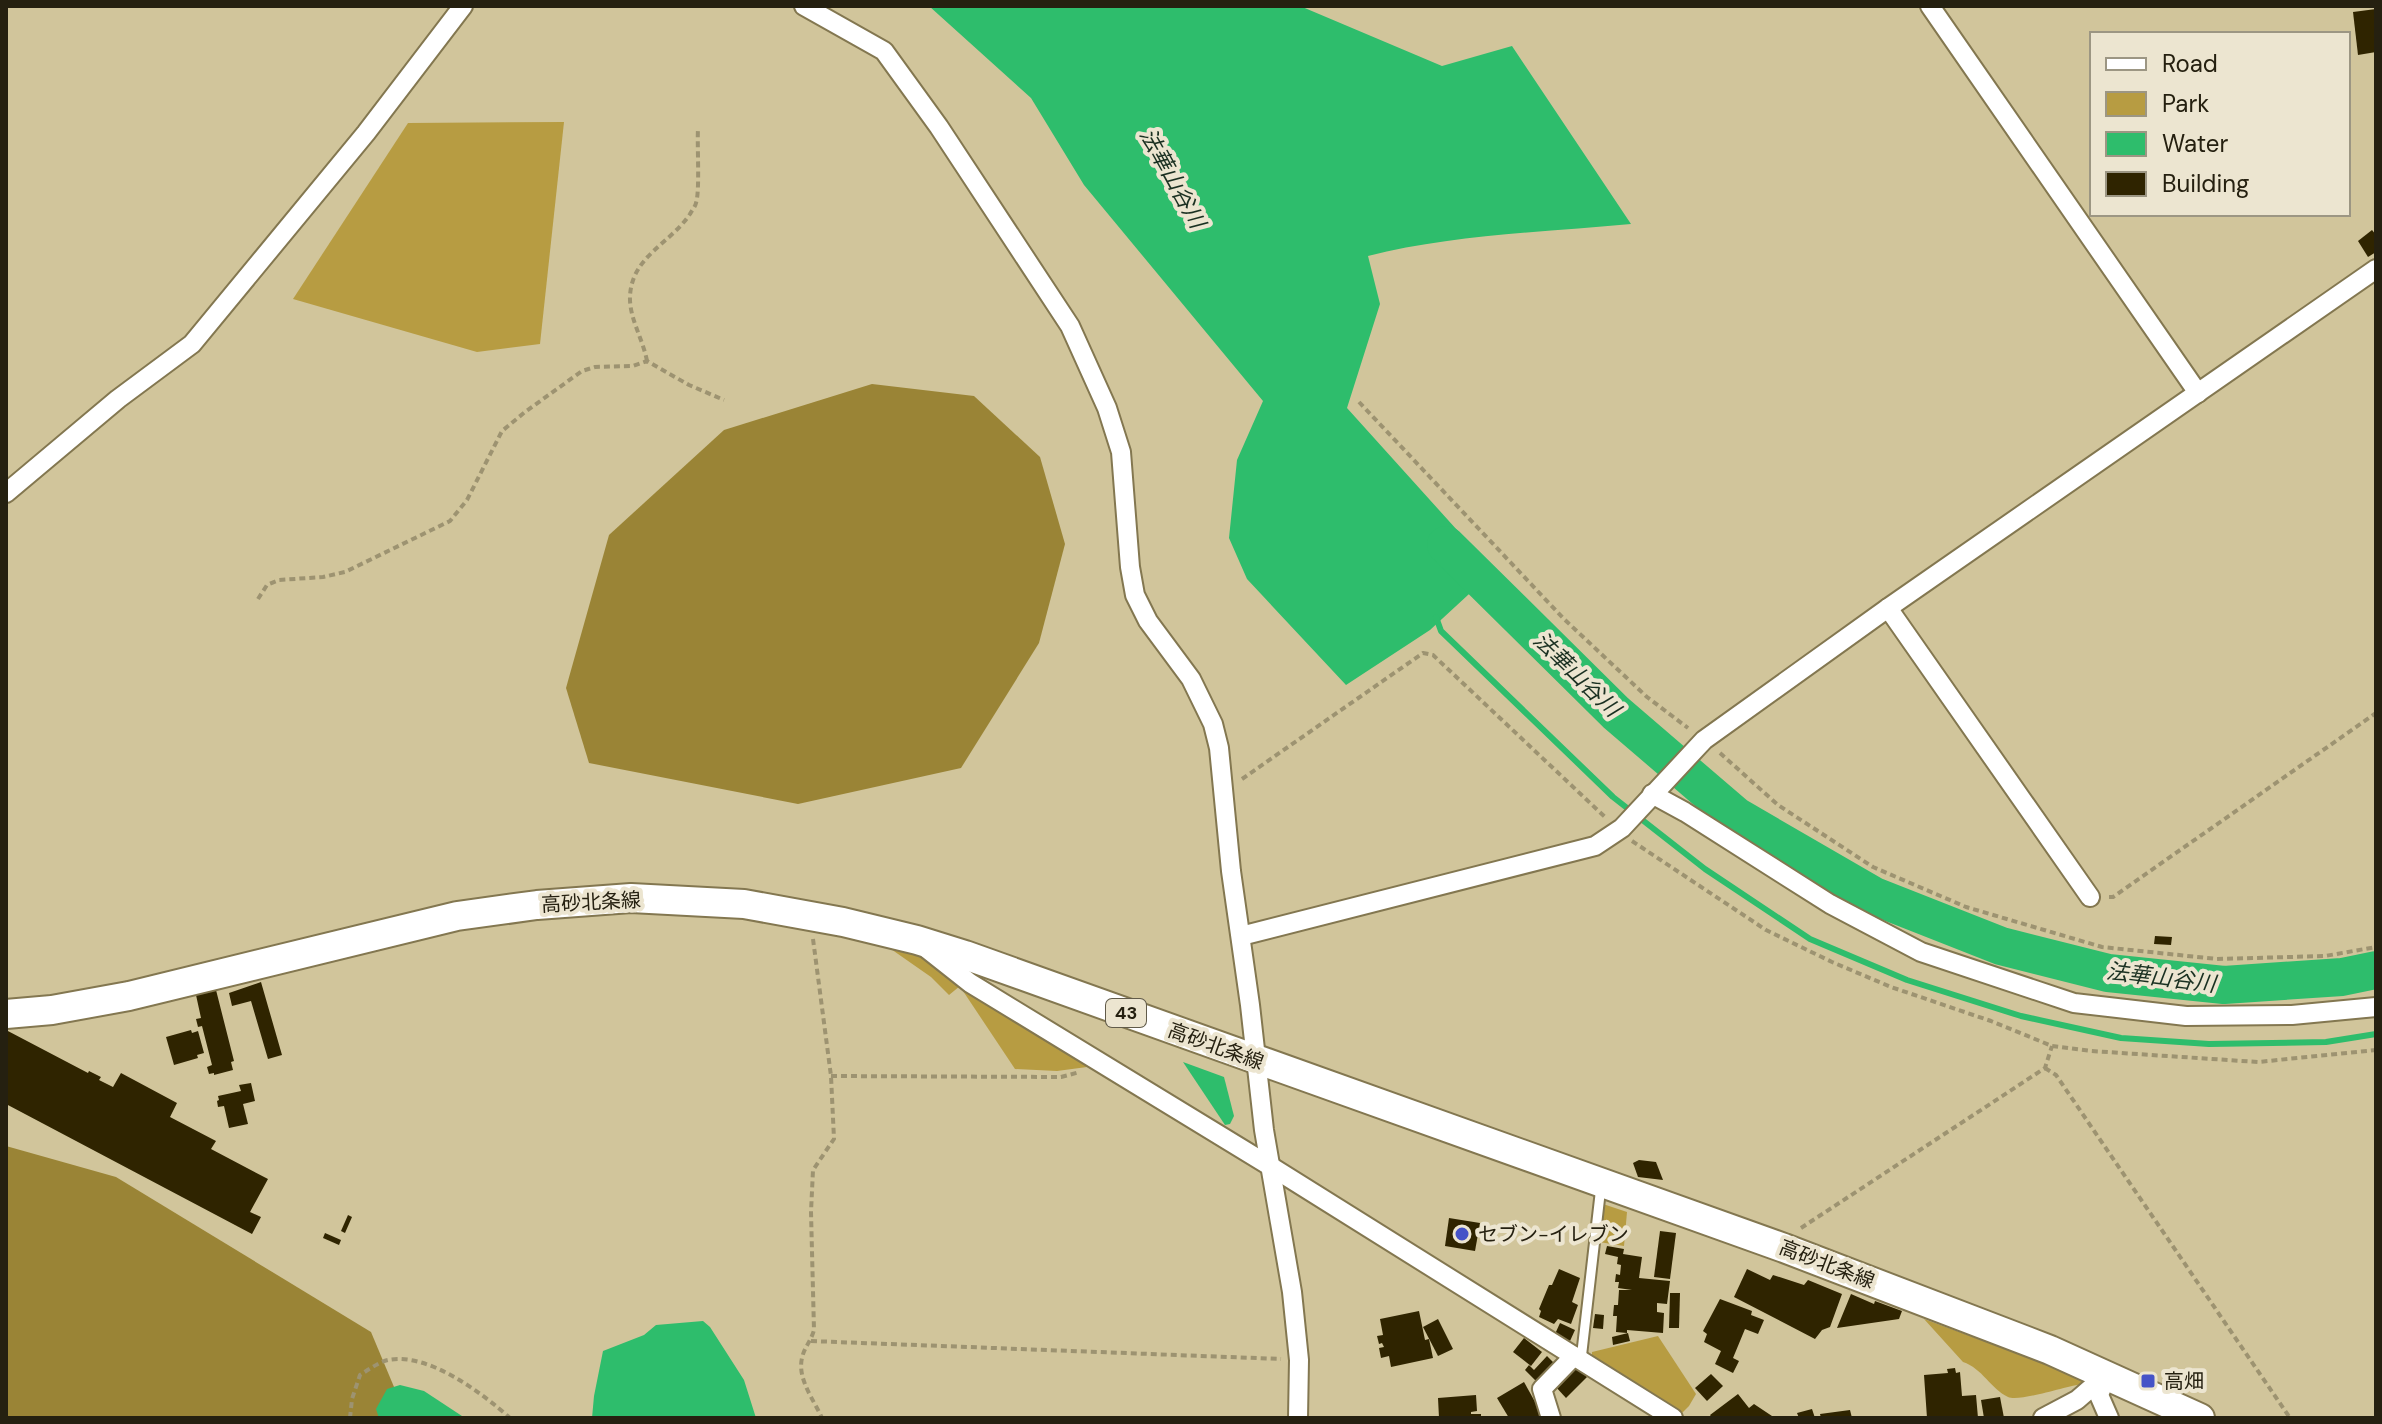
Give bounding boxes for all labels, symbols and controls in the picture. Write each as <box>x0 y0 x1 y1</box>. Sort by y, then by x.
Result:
legend <box>2090 32 2350 216</box>
text: Road <box>2162 48 2218 79</box>
text: Park <box>2162 88 2209 119</box>
water label: 法華山谷川 <box>1133 123 1213 235</box>
text: Water <box>2162 128 2228 159</box>
text: Building <box>2162 168 2249 199</box>
water label: 法華山谷川 <box>1527 626 1628 724</box>
street label: 高砂北条線 <box>540 886 642 918</box>
water label: 法華山谷川 <box>2105 956 2219 999</box>
road number: 43 <box>1106 999 1146 1027</box>
street label: 高砂北条線 <box>1165 1017 1267 1075</box>
place label: セブン-イレブン <box>1478 1221 1629 1247</box>
marker: セブン-イレブン <box>1453 1225 1471 1243</box>
street label: 高砂北条線 <box>1776 1234 1878 1294</box>
place label: 高畑 <box>2164 1368 2204 1394</box>
marker: 高畑 <box>2139 1372 2157 1390</box>

